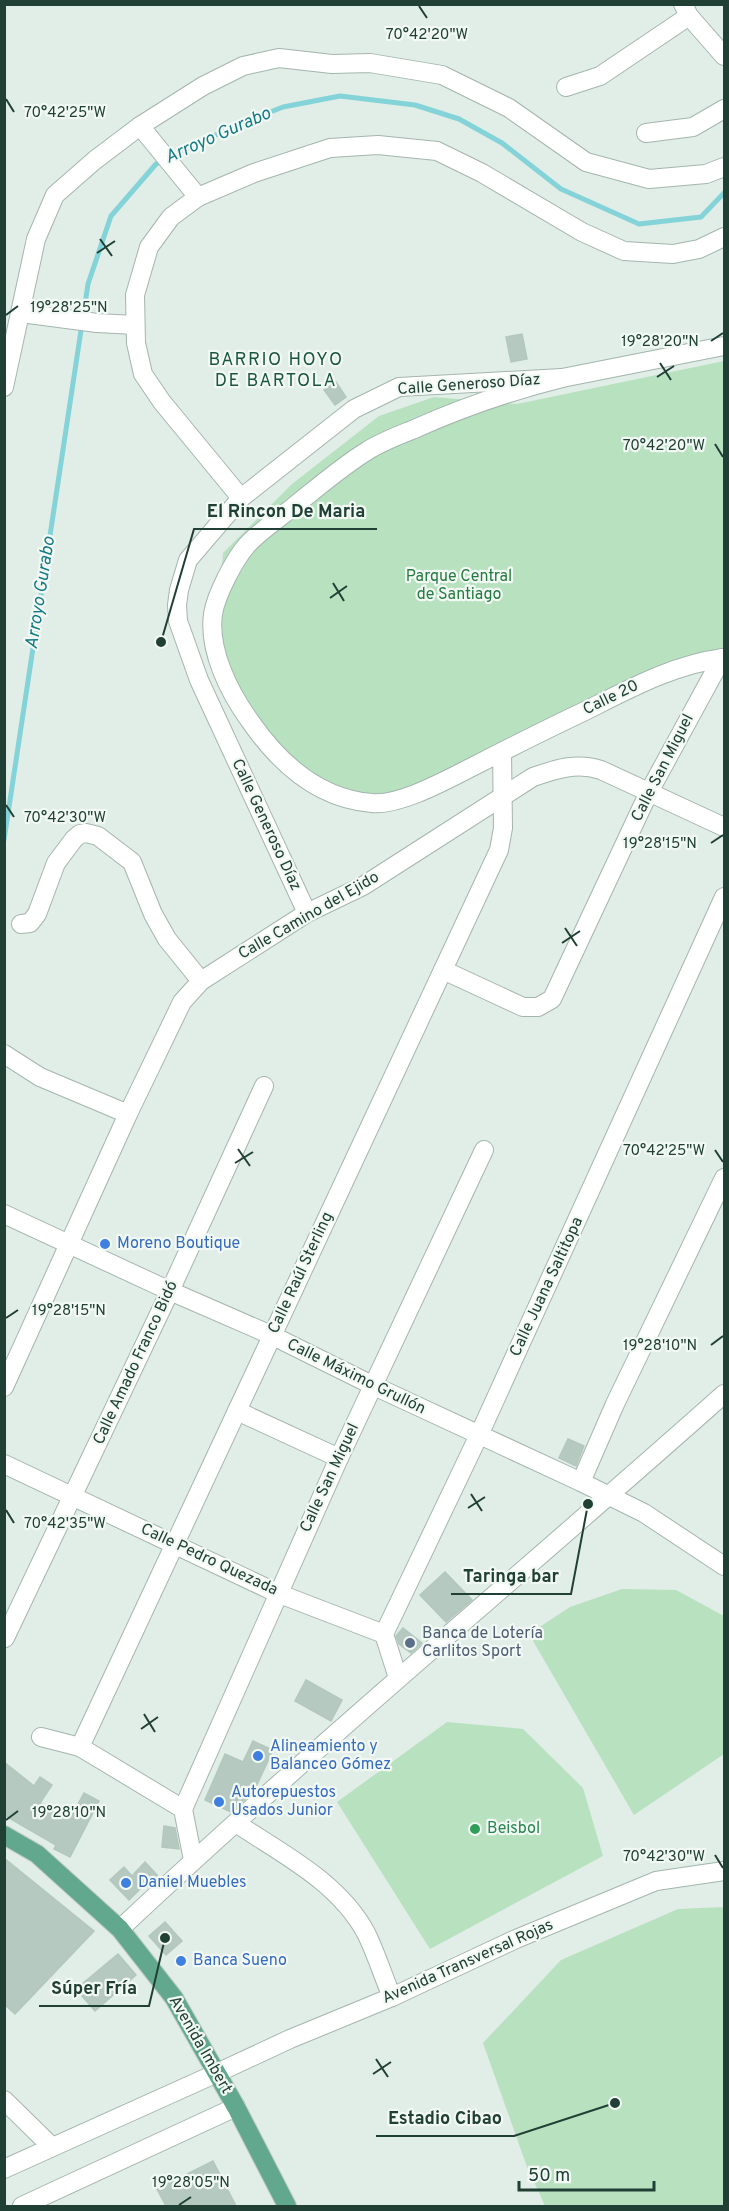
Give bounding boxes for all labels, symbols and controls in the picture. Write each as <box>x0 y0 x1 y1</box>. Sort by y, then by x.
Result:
text: 70°42'20"W <box>386 26 468 45</box>
water label: Arroyo Gurabo <box>161 102 275 170</box>
text: 70°42'25"W <box>24 104 106 123</box>
text: 19°28'25"N <box>30 299 108 318</box>
text: 19°28'20"N <box>621 333 699 352</box>
district label: BARRIO HOYO DE BARTOLA <box>208 349 344 393</box>
street label: Calle Generoso Díaz <box>397 370 541 400</box>
text: 70°42'20"W <box>623 437 705 456</box>
callout: El Rincon De Maria <box>194 493 377 529</box>
text: El Rincon De Maria <box>207 501 365 524</box>
water label: Arroyo Gurabo <box>21 535 61 651</box>
park label: Parque Central de Santiago <box>406 567 512 605</box>
street label: Calle 20 <box>580 676 642 720</box>
street label: Calle San Miguel <box>627 711 699 825</box>
street label: Calle Generoso Díaz <box>227 756 305 894</box>
text: 70°42'30"W <box>24 809 106 828</box>
text: 19°28'15"N <box>623 835 697 854</box>
street label: Calle Camino del Ejido <box>235 867 383 965</box>
text: 70°42'25"W <box>623 1142 705 1161</box>
street label: Calle Raúl Sterling <box>264 1209 338 1337</box>
street label: Calle Juana Saltitopa <box>506 1214 588 1360</box>
place label: Moreno Boutique <box>117 1234 240 1254</box>
marker: Moreno Boutique <box>98 1237 112 1251</box>
street label: Calle Amado Franco Bidó <box>89 1278 183 1448</box>
text: 19°28'15"N <box>32 1302 106 1321</box>
street label: Calle Máximo Grullón <box>283 1335 429 1419</box>
text: 19°28'10"N <box>623 1337 697 1356</box>
street label: Calle San Miguel <box>296 1420 364 1536</box>
text: 70°42'35"W <box>24 1515 106 1534</box>
street label: Calle Pedro Quezada <box>137 1519 281 1601</box>
callout: Taringa bar <box>451 1558 571 1594</box>
text: Taringa bar <box>463 1566 560 1589</box>
place label: Banca de Lotería Carlitos Sport <box>422 1624 543 1662</box>
marker: Banca de Lotería Carlitos Sport <box>403 1636 417 1650</box>
place label: Alineamiento y Balanceo Gómez <box>270 1737 391 1775</box>
marker: Alineamiento y Balanceo Gómez <box>251 1749 265 1763</box>
place label: Autorepuestos Usados Junior <box>231 1783 336 1821</box>
marker: Autorepuestos Usados Junior <box>212 1795 226 1809</box>
text: 19°28'10"N <box>32 1804 106 1823</box>
place label: Beisbol <box>487 1819 540 1839</box>
marker: Beisbol <box>468 1822 482 1836</box>
text: 70°42'30"W <box>623 1848 705 1867</box>
place label: Daniel Muebles <box>138 1873 246 1893</box>
marker: Daniel Muebles <box>119 1876 133 1890</box>
street label: Avenida Transversal Rojas <box>379 1915 557 2009</box>
place label: Banca Sueno <box>193 1951 287 1971</box>
marker: Banca Sueno <box>174 1954 188 1968</box>
callout: Súper Fría <box>39 1970 149 2006</box>
text: Súper Fría <box>51 1978 137 2001</box>
street label: Avenida Imbert <box>164 1992 236 2098</box>
callout: Estadio Cibao <box>376 2100 514 2136</box>
text: Estadio Cibao <box>388 2108 502 2131</box>
scale bar <box>519 2154 654 2192</box>
text: 50 m <box>528 2165 570 2188</box>
text: 19°28'05"N <box>152 2174 230 2193</box>

